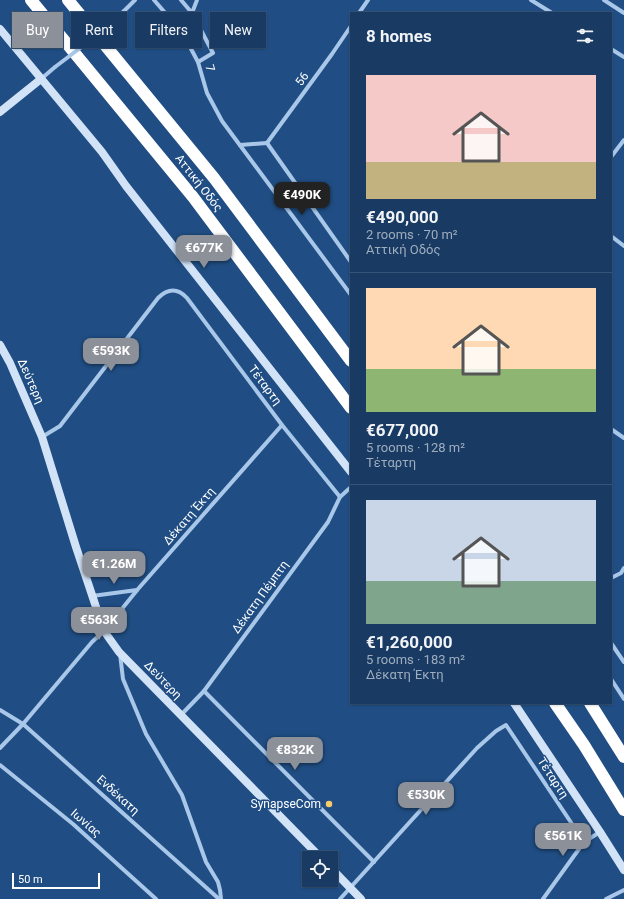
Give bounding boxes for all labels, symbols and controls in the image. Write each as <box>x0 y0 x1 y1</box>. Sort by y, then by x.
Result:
chip: Buy <box>12 12 63 48</box>
chip: Rent <box>71 12 127 48</box>
chip: Filters <box>135 12 202 48</box>
chip: New <box>210 12 266 48</box>
icon: filters <box>574 25 596 47</box>
text: 8 homes <box>366 26 432 46</box>
street label: 7 <box>202 63 218 74</box>
street label: 56 <box>292 69 312 89</box>
icon: home <box>445 101 517 173</box>
street label: Αττική Οδός <box>172 152 226 214</box>
pin: €490K <box>274 182 330 216</box>
text: €490K <box>283 187 321 202</box>
text: €490,000 <box>366 207 438 227</box>
text: 2 rooms · 70 m² <box>366 227 458 242</box>
pin: €677K <box>176 235 232 269</box>
text: €677K <box>185 240 223 255</box>
text: Αττική Οδός <box>366 242 441 257</box>
icon: home <box>445 314 517 386</box>
pin: €593K <box>83 338 139 372</box>
text: €593K <box>92 343 130 358</box>
street label: Δεύτερη <box>15 356 47 406</box>
street label: Τέταρτη <box>245 362 285 408</box>
text: €677,000 <box>366 420 438 440</box>
text: 5 rooms · 128 m² <box>366 440 465 455</box>
text: Τέταρτη <box>366 455 416 470</box>
street label: Δέκατη Έκτη <box>160 484 218 548</box>
icon: home <box>445 526 517 598</box>
pin: €1.26M <box>81 551 147 585</box>
text: €1.26M <box>92 556 137 571</box>
street label: Δέκατη Πέμπτη <box>229 558 291 636</box>
pin: €563K <box>71 607 127 641</box>
text: €563K <box>80 612 118 627</box>
text: €1,260,000 <box>366 632 452 652</box>
text: 5 rooms · 183 m² <box>366 652 465 667</box>
street label: Δεύτερη <box>141 658 185 702</box>
text: Δέκατη Έκτη <box>366 667 444 682</box>
pin: €832K <box>267 737 323 771</box>
text: €832K <box>276 742 314 757</box>
street label: Τέταρτη <box>535 755 571 801</box>
street label: Ενδέκατη <box>94 772 142 818</box>
pin: €530K <box>398 782 454 816</box>
text: €530K <box>407 787 445 802</box>
place label: SynapseCom <box>251 797 321 811</box>
marker: SynapseCom <box>324 799 334 809</box>
street label: Ιωνίας <box>68 806 104 840</box>
pin: €561K <box>535 823 591 857</box>
text: €561K <box>544 828 582 843</box>
map controls <box>302 851 338 887</box>
button: locate <box>302 851 338 887</box>
scale bar <box>12 871 100 890</box>
text: 50 m <box>18 873 43 886</box>

